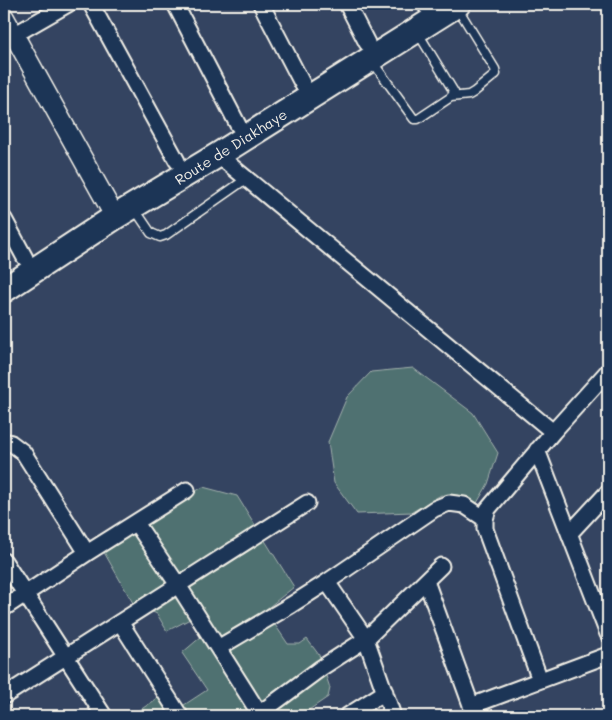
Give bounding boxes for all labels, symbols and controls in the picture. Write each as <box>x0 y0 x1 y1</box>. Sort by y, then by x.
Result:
street label: Route de Diakhaye <box>171 104 290 189</box>

